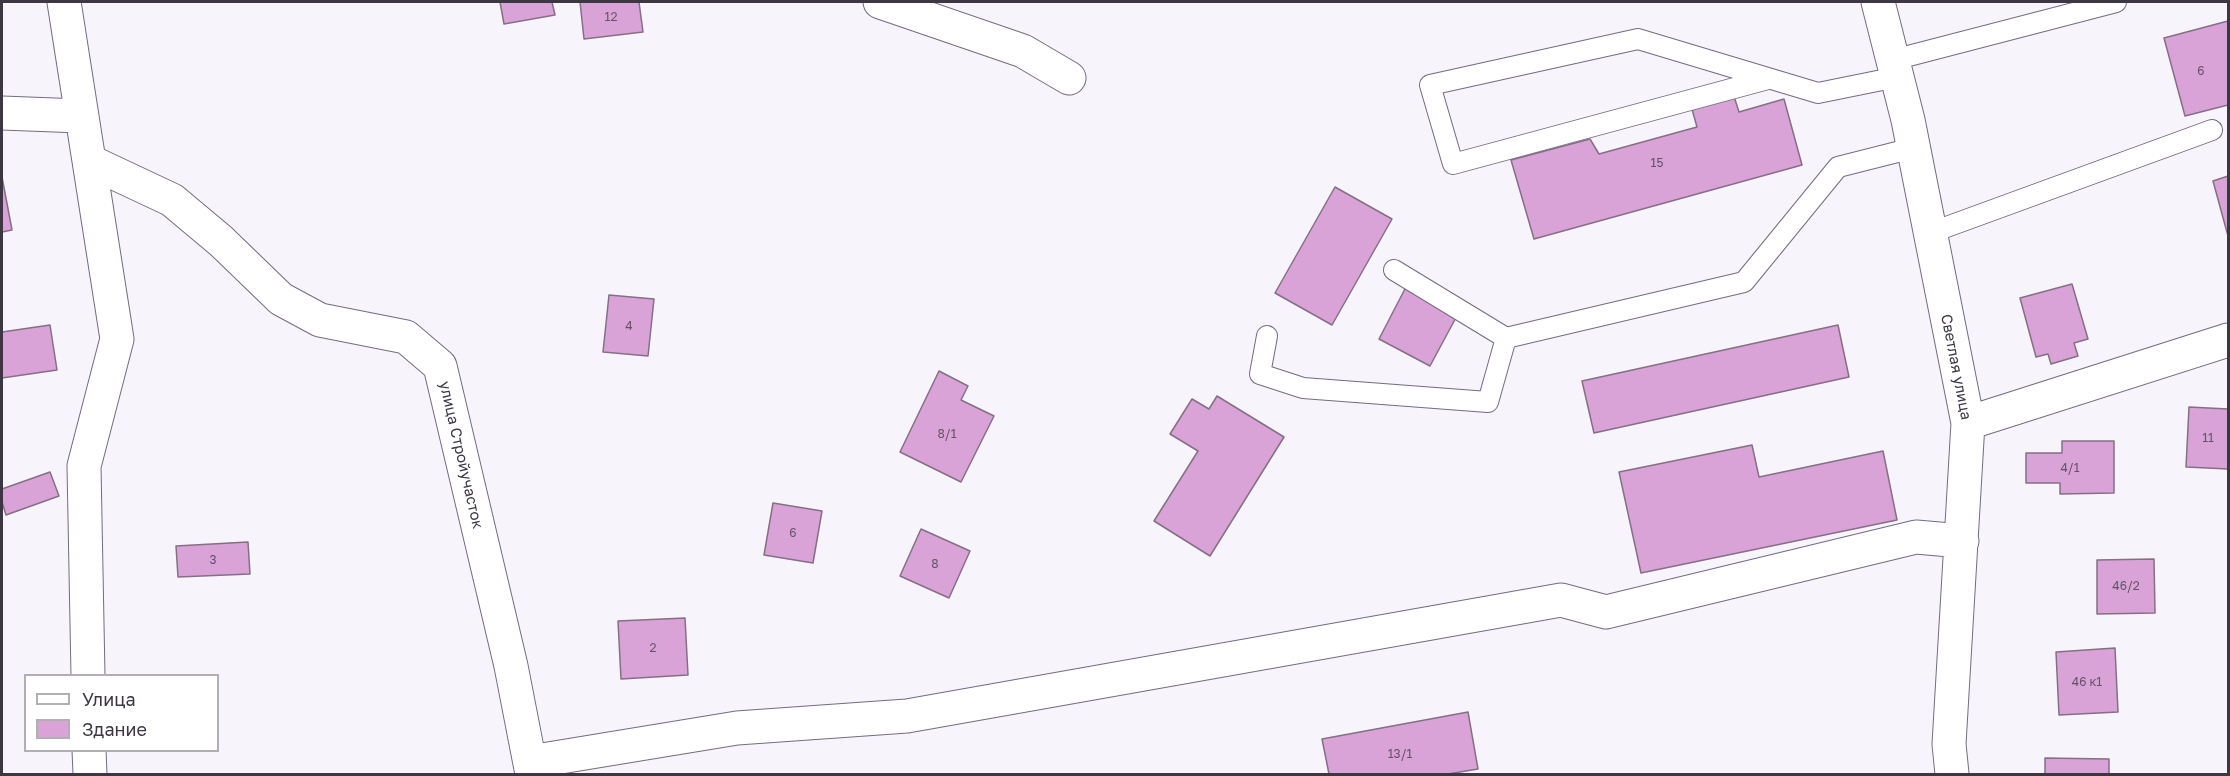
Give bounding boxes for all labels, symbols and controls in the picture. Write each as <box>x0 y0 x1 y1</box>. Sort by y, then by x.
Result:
house number: 12 <box>605 10 617 24</box>
house number: 6 <box>2197 64 2205 78</box>
house number: 15 <box>1651 156 1663 170</box>
street label: Светлая улица <box>1937 313 1975 421</box>
house number: 4 <box>625 319 633 333</box>
street label: улица Стройучасток <box>435 379 487 531</box>
house number: 8/1 <box>938 427 956 441</box>
house number: 11 <box>2202 431 2214 445</box>
house number: 4/1 <box>2061 461 2079 475</box>
house number: 6 <box>789 526 797 540</box>
house number: 3 <box>209 553 217 567</box>
house number: 8 <box>931 557 939 571</box>
house number: 46/2 <box>2112 579 2140 593</box>
house number: 2 <box>650 641 656 655</box>
legend <box>24 674 219 752</box>
house number: 46 к1 <box>2072 675 2102 689</box>
text: Улица <box>82 688 136 710</box>
text: Здание <box>82 718 147 740</box>
house number: 13/1 <box>1388 747 1412 761</box>

